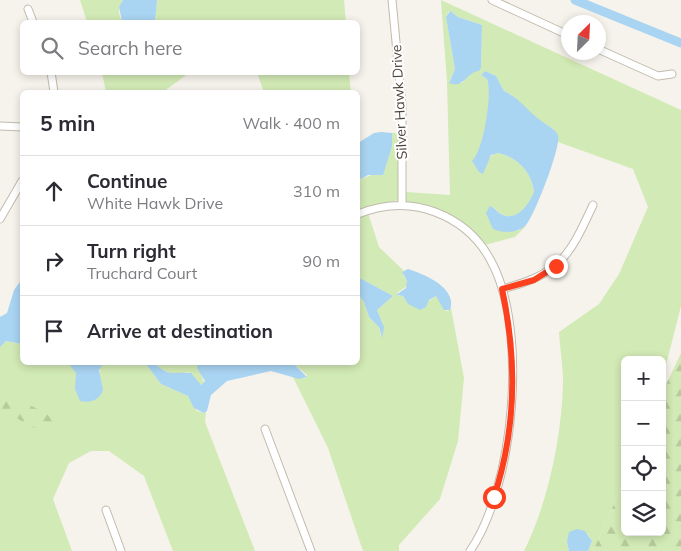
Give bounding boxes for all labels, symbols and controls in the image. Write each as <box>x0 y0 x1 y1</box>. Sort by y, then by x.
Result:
north arrow <box>561 15 606 60</box>
search box <box>20 20 360 75</box>
icon: search <box>38 34 66 62</box>
text: Search here <box>78 36 182 60</box>
street label: Silver Hawk Drive <box>387 44 411 160</box>
text: 5 min <box>40 110 95 136</box>
text: Walk · 400 m <box>242 113 340 133</box>
text: Continue <box>87 169 167 193</box>
icon: ahead <box>40 177 68 205</box>
text: 310 m <box>293 181 340 201</box>
text: White Hawk Drive <box>87 193 223 213</box>
text: Turn right <box>87 239 176 263</box>
icon: right <box>40 247 68 275</box>
text: 90 m <box>303 251 340 271</box>
route end <box>545 255 568 278</box>
text: Truchard Court <box>87 263 197 283</box>
icon: arrive <box>40 317 68 345</box>
text: Arrive at destination <box>87 319 273 343</box>
map controls <box>621 356 666 536</box>
button: + <box>621 356 666 401</box>
button: − <box>621 401 666 446</box>
button: locate <box>621 446 666 491</box>
route start <box>483 486 506 509</box>
button: layers <box>621 491 666 536</box>

